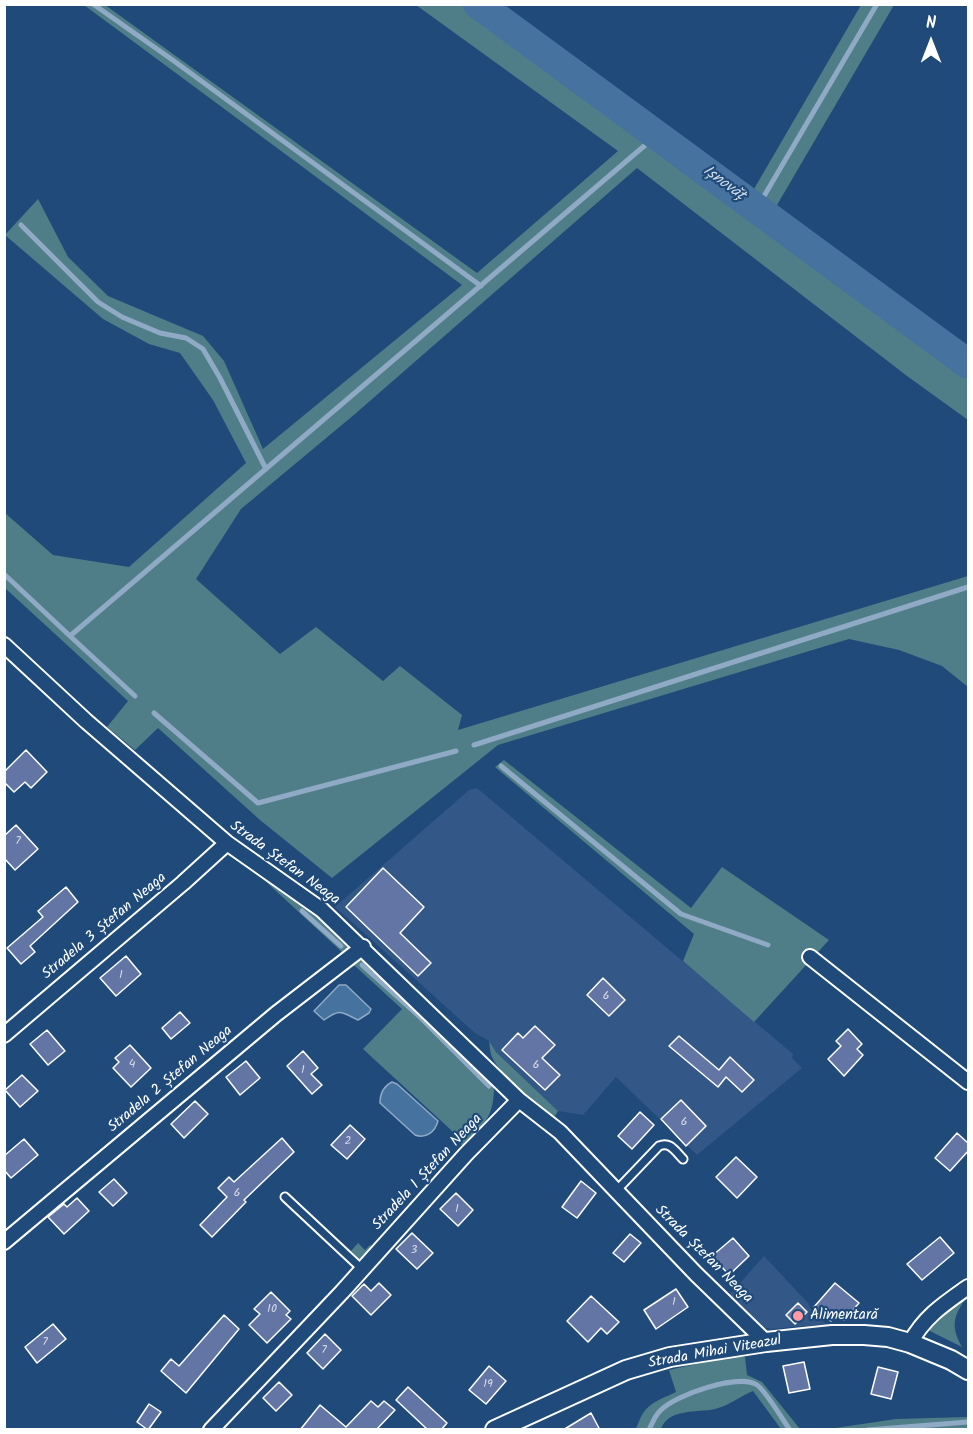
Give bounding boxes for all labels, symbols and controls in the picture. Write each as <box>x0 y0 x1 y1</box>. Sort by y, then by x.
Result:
text: N <box>926 11 936 36</box>
north arrow <box>901 12 961 72</box>
water label: Ișnovăț <box>698 162 748 206</box>
street label: Strada Ștefan Neaga <box>225 818 343 910</box>
house number: 7 <box>15 835 21 849</box>
street label: Stradela 3 Ștefan Neaga <box>39 870 171 984</box>
house number: 1 <box>119 969 123 983</box>
house number: 6 <box>603 990 609 1004</box>
street label: Stradela 2 Ștefan Neaga <box>105 1023 237 1137</box>
house number: 4 <box>129 1058 135 1072</box>
house number: 6 <box>533 1059 539 1073</box>
house number: 1 <box>301 1064 305 1078</box>
street label: Stradela 1 Ștefan Neaga <box>369 1111 487 1235</box>
house number: 6 <box>681 1116 687 1130</box>
house number: 2 <box>345 1135 351 1149</box>
house number: 6 <box>234 1187 240 1201</box>
street label: Strada Ștefan Neaga <box>650 1202 756 1308</box>
house number: 1 <box>455 1203 459 1217</box>
house number: 3 <box>411 1244 417 1258</box>
house number: 1 <box>672 1296 676 1310</box>
house number: 10 <box>267 1303 277 1317</box>
place label: Alimentară <box>810 1307 878 1325</box>
marker: Alimentară <box>791 1309 805 1323</box>
street label: Strada Mihai Viteazul <box>647 1332 783 1374</box>
house number: 7 <box>42 1336 48 1350</box>
house number: 7 <box>321 1344 327 1358</box>
house number: 19 <box>483 1378 493 1392</box>

